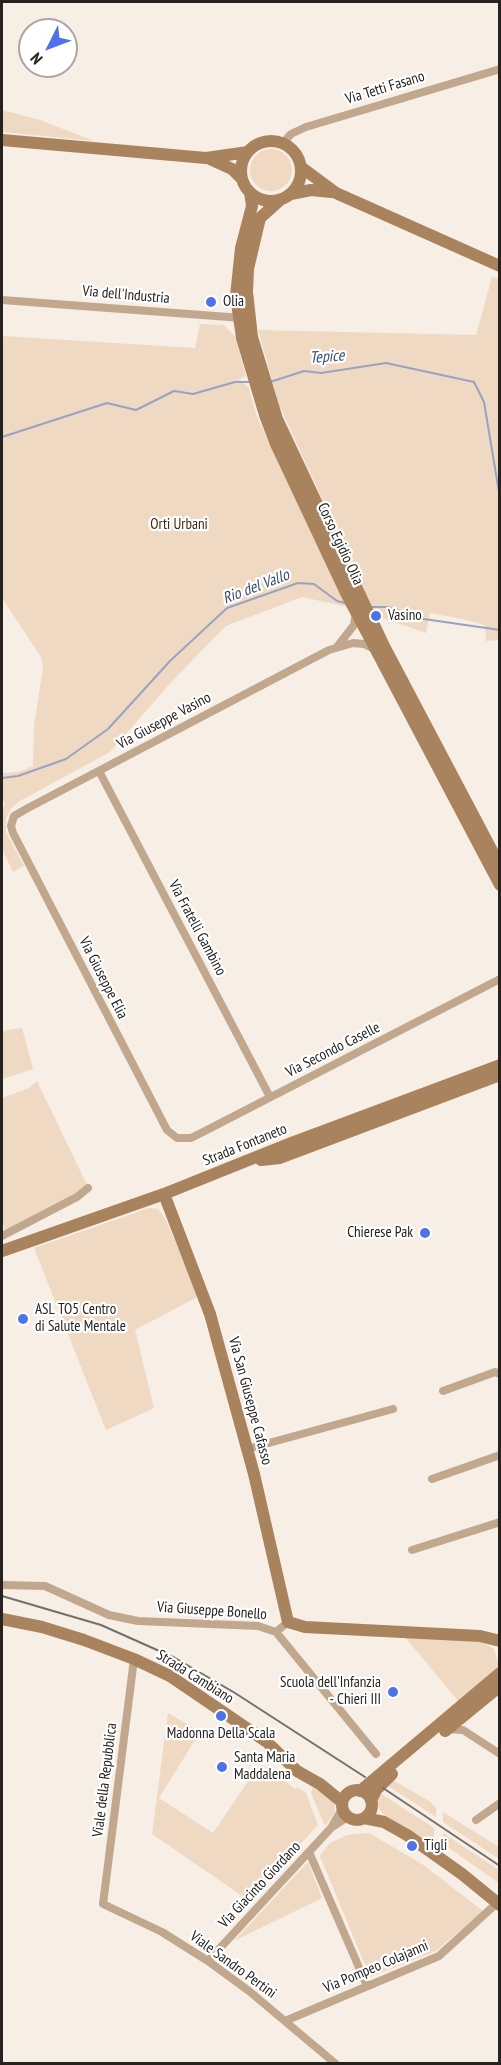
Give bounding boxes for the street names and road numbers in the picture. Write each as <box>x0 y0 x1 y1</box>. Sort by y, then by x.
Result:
street label: Via Tetti Fasano <box>343 67 427 109</box>
street label: Via dell'Industria <box>82 282 170 308</box>
street label: Corso Egidio Olia <box>313 500 367 588</box>
street label: Via Giuseppe Vasino <box>114 689 214 753</box>
street label: Via Fratelli Gambino <box>164 877 230 979</box>
street label: Via Giuseppe Elia <box>75 934 131 1022</box>
street label: Via Secondo Caselle <box>283 1019 383 1081</box>
street label: Strada Fontaneto <box>200 1120 290 1170</box>
street label: Via San Giuseppe Cafasso <box>224 1335 276 1467</box>
street label: Via Giuseppe Bonello <box>157 1598 267 1624</box>
street label: Strada Cambiano <box>153 1646 237 1708</box>
street label: Viale della Repubblica <box>89 1722 121 1838</box>
street label: Via Giacinto Giordano <box>215 1838 305 1932</box>
street label: Viale Sandro Pertini <box>186 1928 280 2002</box>
street label: Via Pompeo Colajanni <box>321 1937 431 1997</box>

